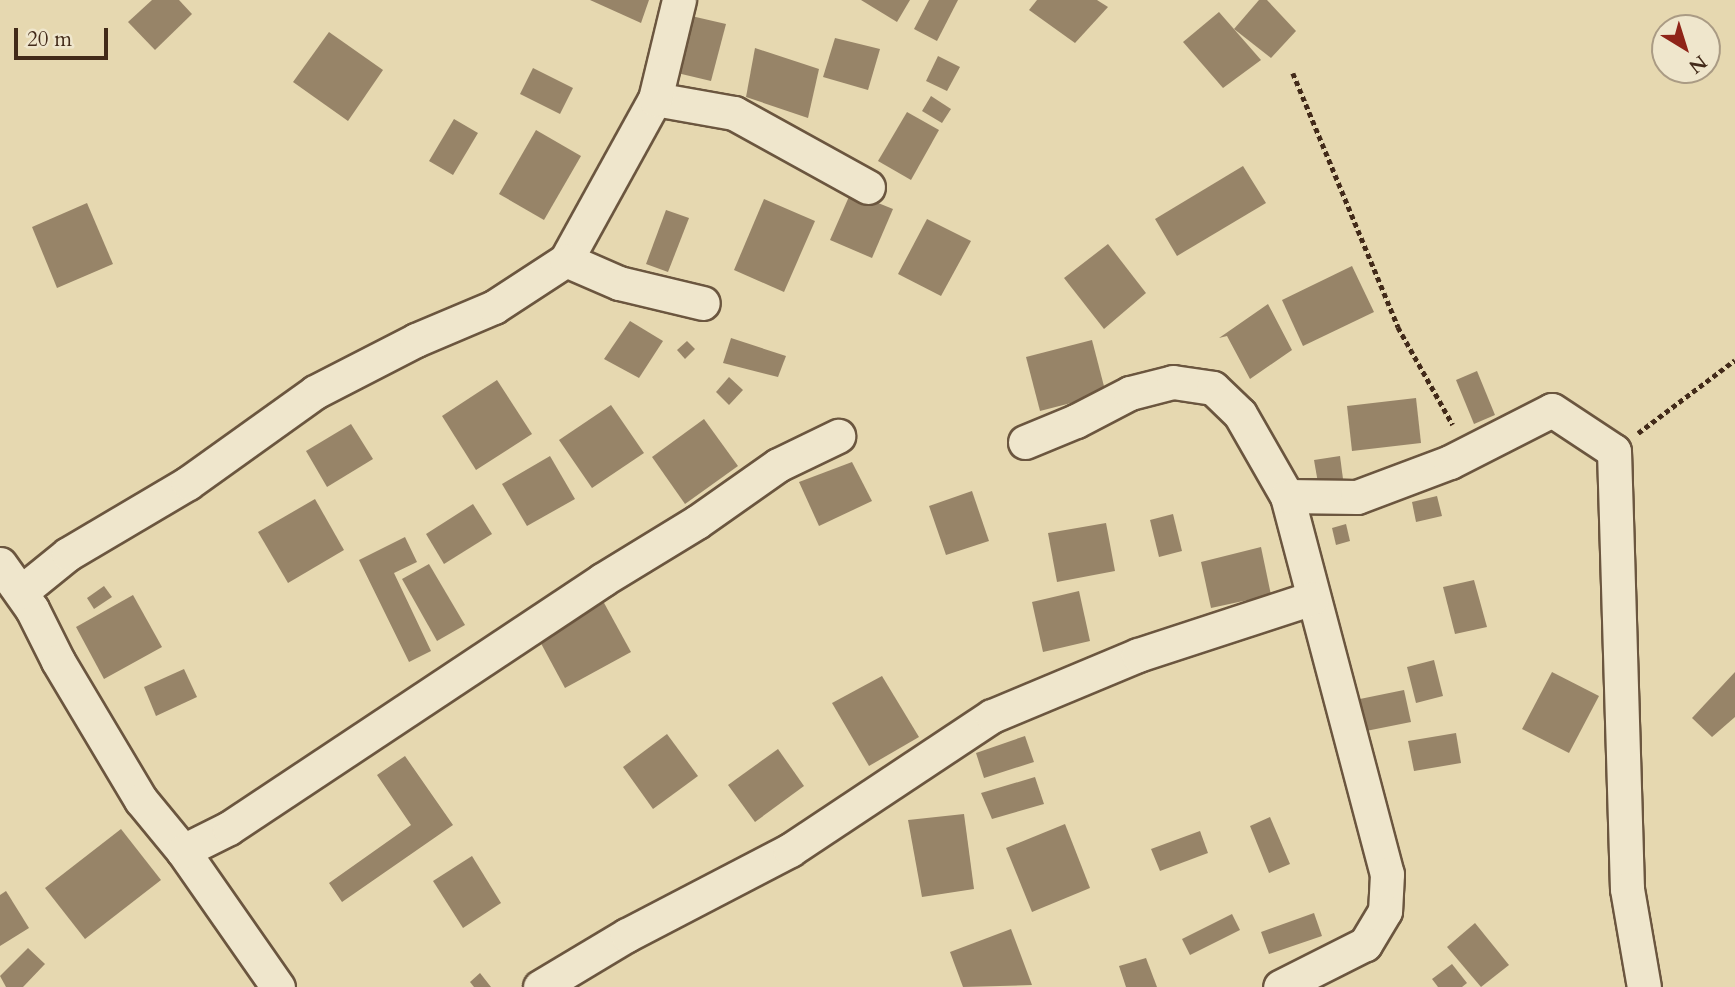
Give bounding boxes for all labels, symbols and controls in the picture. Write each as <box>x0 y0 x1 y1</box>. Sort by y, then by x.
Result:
scale bar <box>18 14 112 58</box>
north arrow <box>1651 14 1721 84</box>
text: 20 m <box>27 25 72 54</box>
text: N <box>1683 49 1712 79</box>

